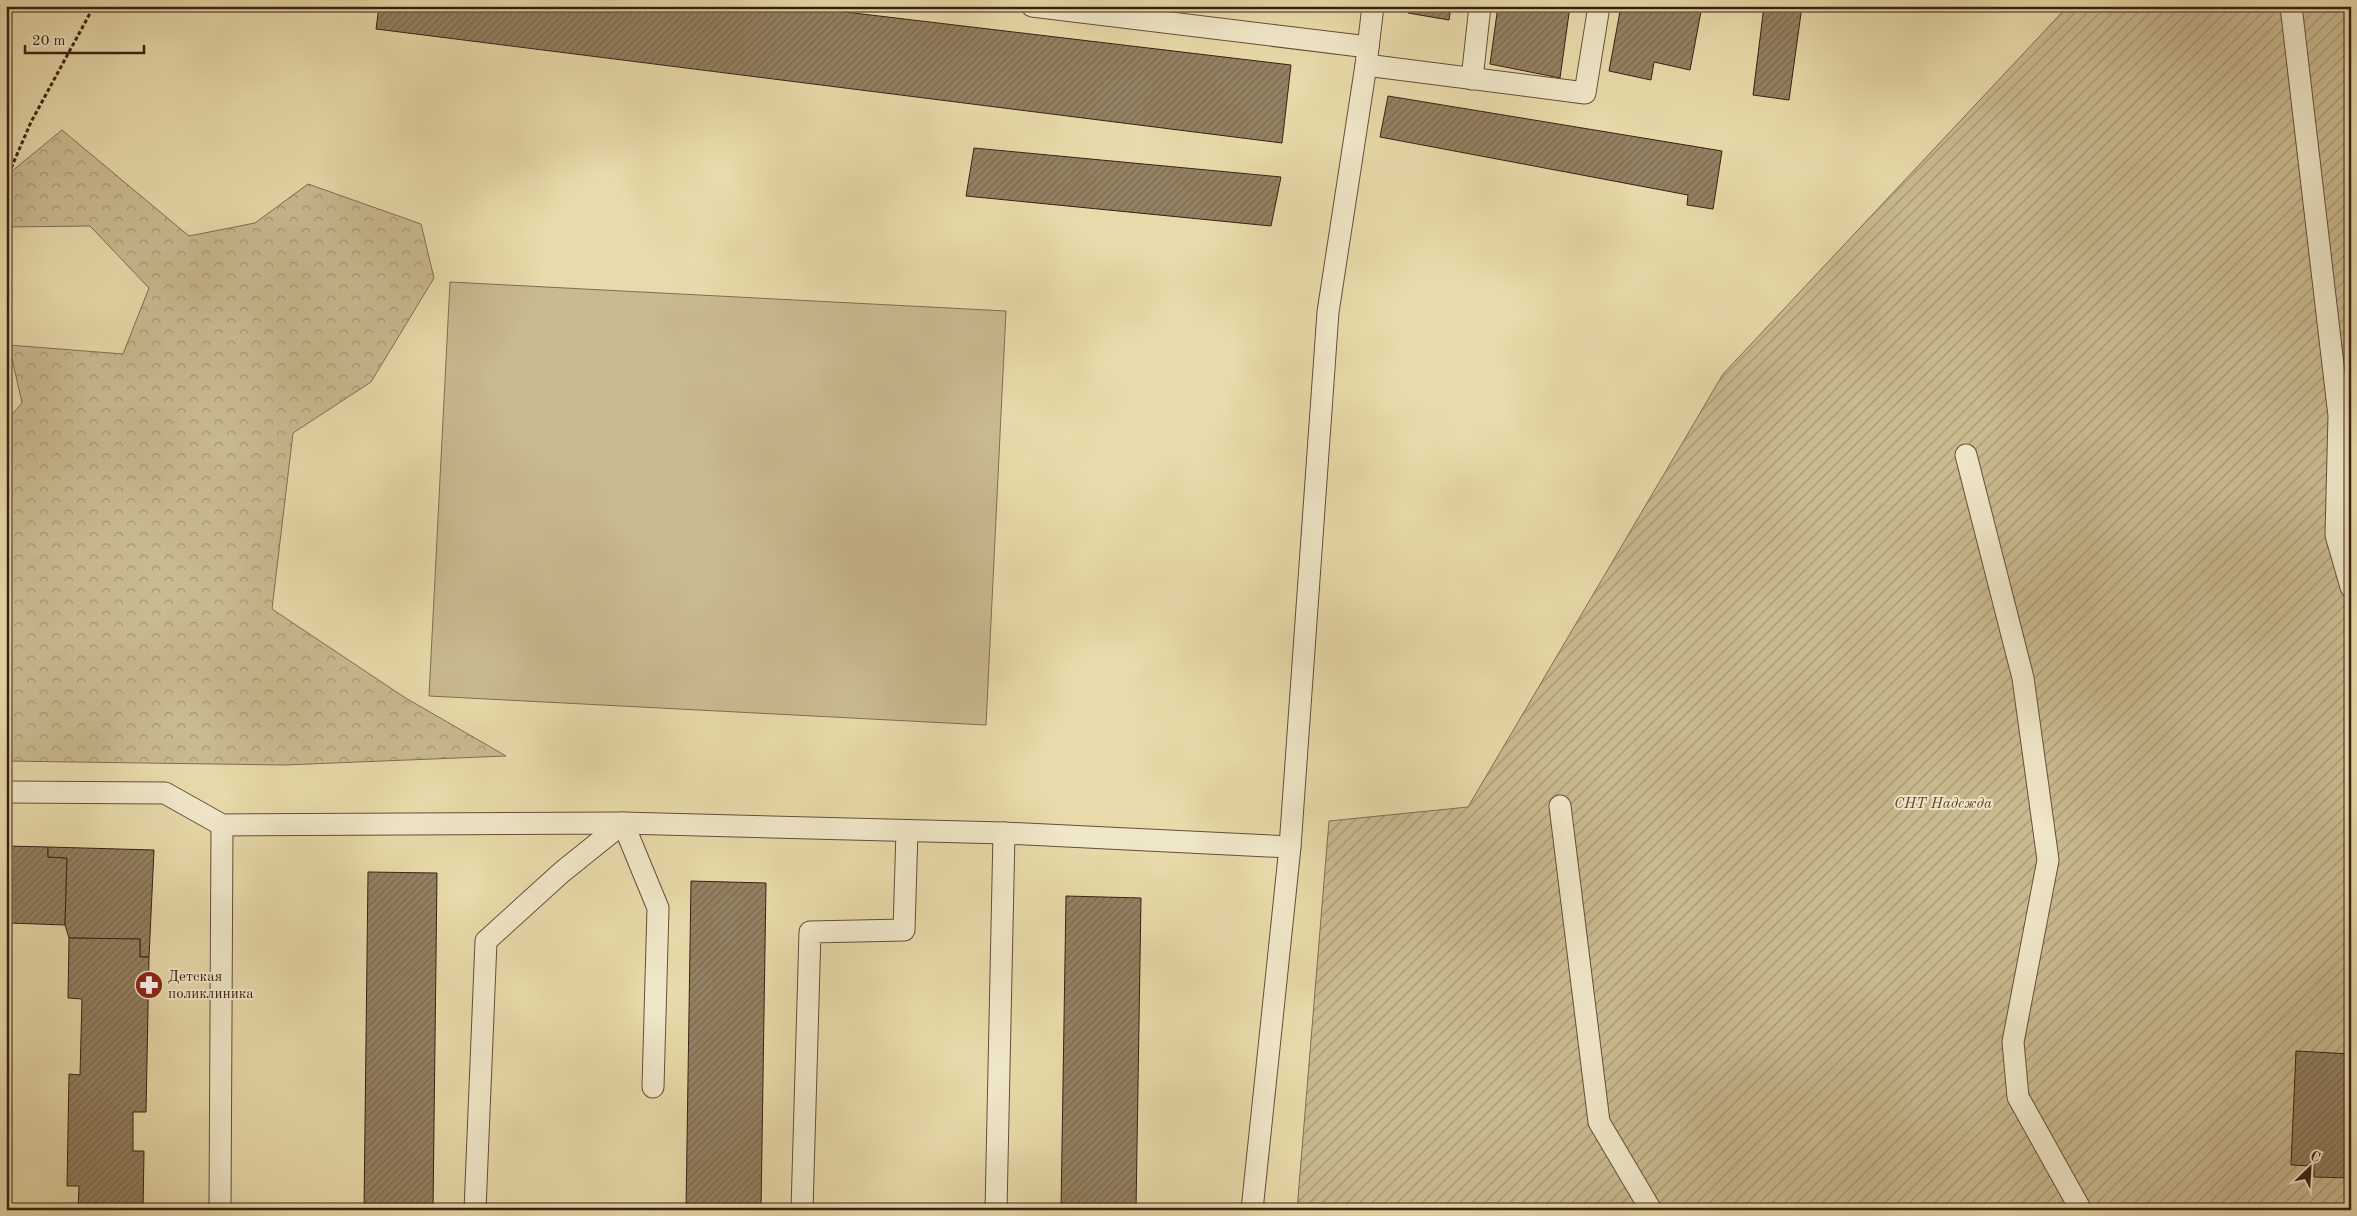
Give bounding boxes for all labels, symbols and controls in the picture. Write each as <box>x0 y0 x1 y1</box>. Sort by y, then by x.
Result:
scale bar <box>25 22 144 54</box>
text: 20 m <box>32 34 66 49</box>
park label: СНТ Надежда <box>1894 797 1992 812</box>
pharmacy icon: Детская поликлиника <box>134 970 164 1000</box>
place label: Детская поликлиника <box>168 970 254 1002</box>
north arrow <box>2284 1144 2334 1194</box>
text: С <box>2308 1149 2322 1165</box>

